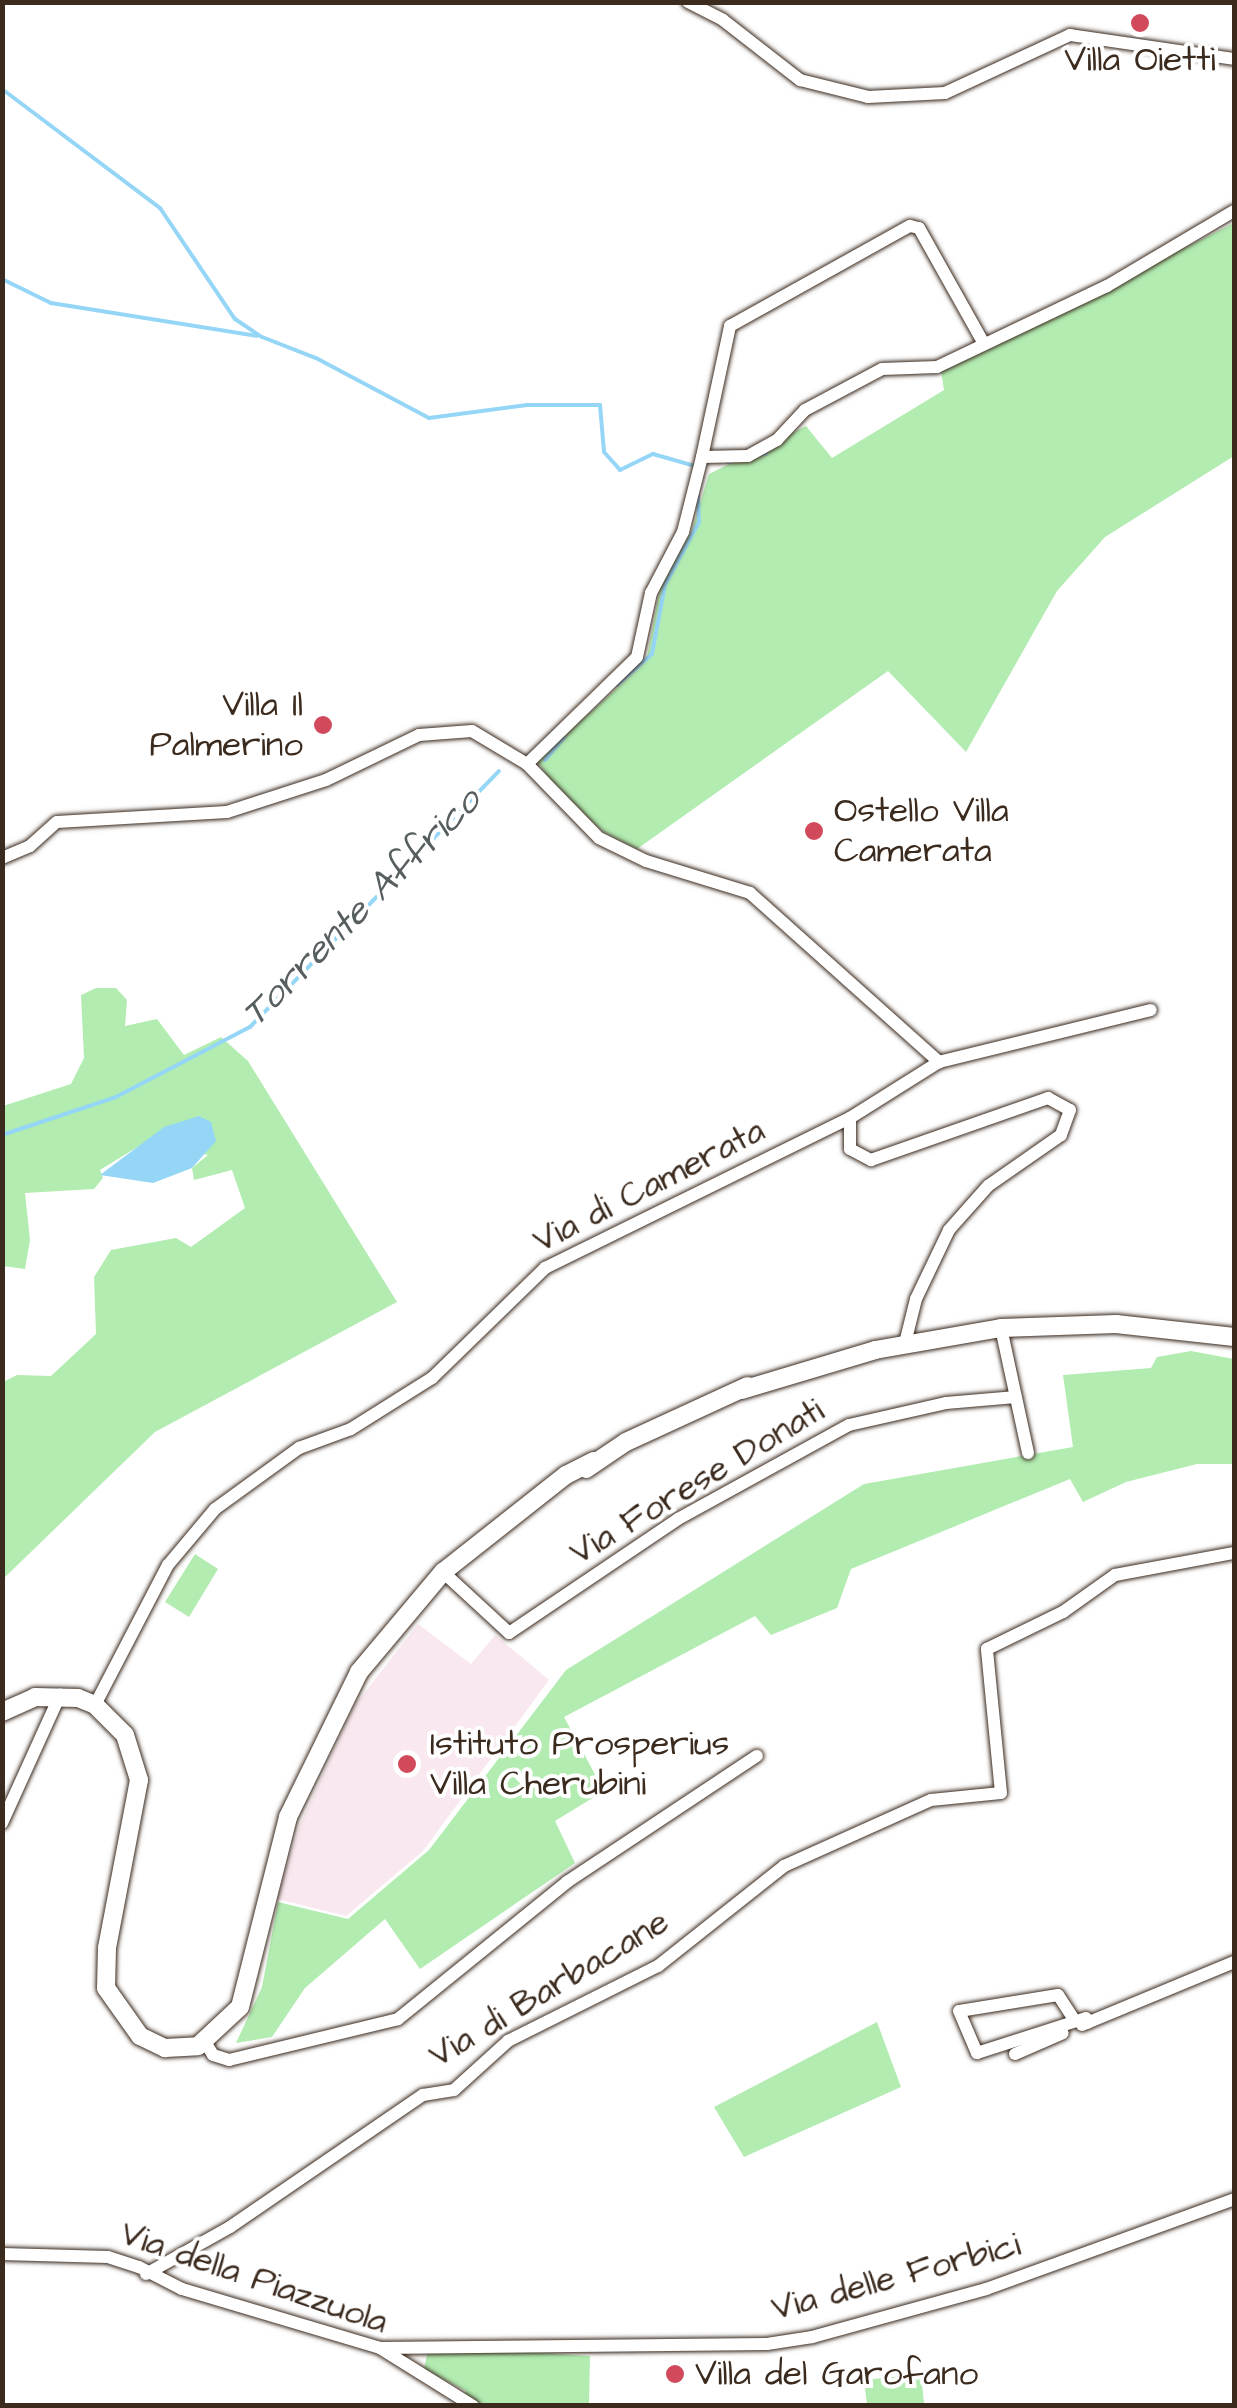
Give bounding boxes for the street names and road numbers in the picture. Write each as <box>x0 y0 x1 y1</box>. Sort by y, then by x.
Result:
street label: Via di Camerata <box>526 1110 772 1262</box>
street label: Via Forese Donati <box>562 1390 832 1574</box>
street label: Via di Barbacane <box>422 1901 676 2077</box>
street label: Via della Piazzuola <box>115 2213 393 2343</box>
street label: Via delle Forbici <box>767 2224 1025 2330</box>

